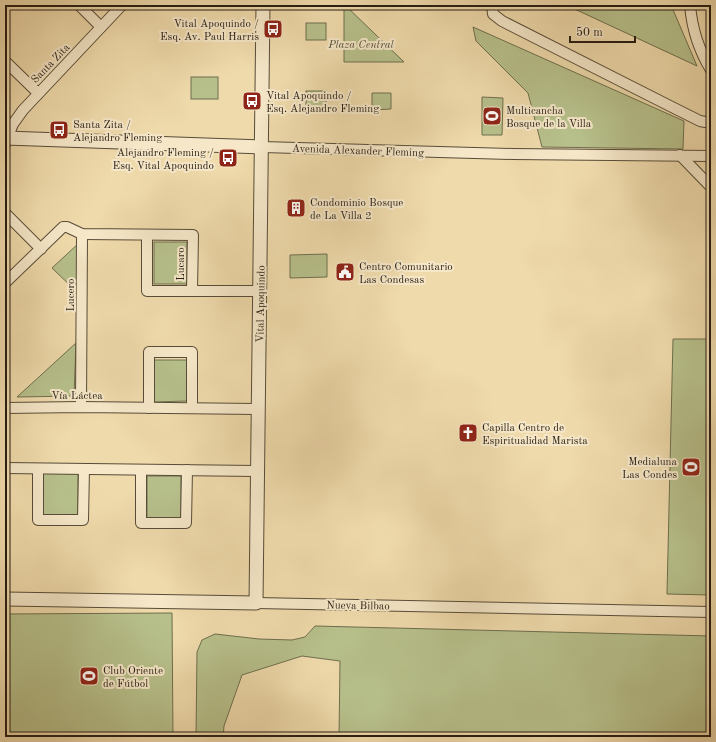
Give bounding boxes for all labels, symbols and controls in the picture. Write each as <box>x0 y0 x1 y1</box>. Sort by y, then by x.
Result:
bus stop icon: Vital Apoquindo / Esq. Av. Paul Harris <box>262 18 284 40</box>
scale bar <box>570 18 635 44</box>
place label: Vital Apoquindo / Esq. Av. Paul Harris <box>160 19 259 43</box>
text: 50 m <box>576 26 603 39</box>
park label: Plaza Central <box>327 40 395 51</box>
street label: Santa Zita <box>30 42 73 86</box>
bus stop icon: Vital Apoquindo / Esq. Alejandro Fleming <box>241 90 263 112</box>
place label: Vital Apoquindo / Esq. Alejandro Fleming <box>266 91 379 115</box>
sports icon: Multicancha Bosque de la Villa <box>481 105 503 127</box>
place label: Multicancha Bosque de la Villa <box>506 106 592 130</box>
bus stop icon: Santa Zita / Alejandro Fleming <box>48 119 70 141</box>
place label: Santa Zita / Alejandro Fleming <box>73 120 162 144</box>
street label: Avenida Alexander Fleming <box>292 144 424 159</box>
bus stop icon: Alejandro Fleming / Esq. Vital Apoquindo <box>217 147 239 169</box>
place label: Alejandro Fleming / Esq. Vital Apoquindo <box>113 148 214 172</box>
building icon: Condominio Bosque de La Villa 2 <box>285 197 307 219</box>
place label: Condominio Bosque de La Villa 2 <box>310 198 403 222</box>
street label: Lucaro <box>176 247 187 281</box>
public building icon: Centro Comunitario Las Condesas <box>334 261 356 283</box>
place label: Centro Comunitario Las Condesas <box>359 262 453 286</box>
street label: Vital Apoquindo <box>255 265 268 343</box>
street label: Lucero <box>66 278 77 312</box>
street label: Vía Láctea <box>51 391 103 402</box>
church icon: Capilla Centro de Espiritualidad Marista <box>457 422 479 444</box>
place label: Capilla Centro de Espiritualidad Marista <box>482 423 588 447</box>
sports icon: Medialuna Las Condes <box>680 456 702 478</box>
place label: Medialuna Las Condes <box>622 457 678 481</box>
street label: Nueva Bilbao <box>326 600 390 613</box>
sports icon: Club Oriente de Fútbol <box>78 665 100 687</box>
place label: Club Oriente de Fútbol <box>103 666 163 690</box>

